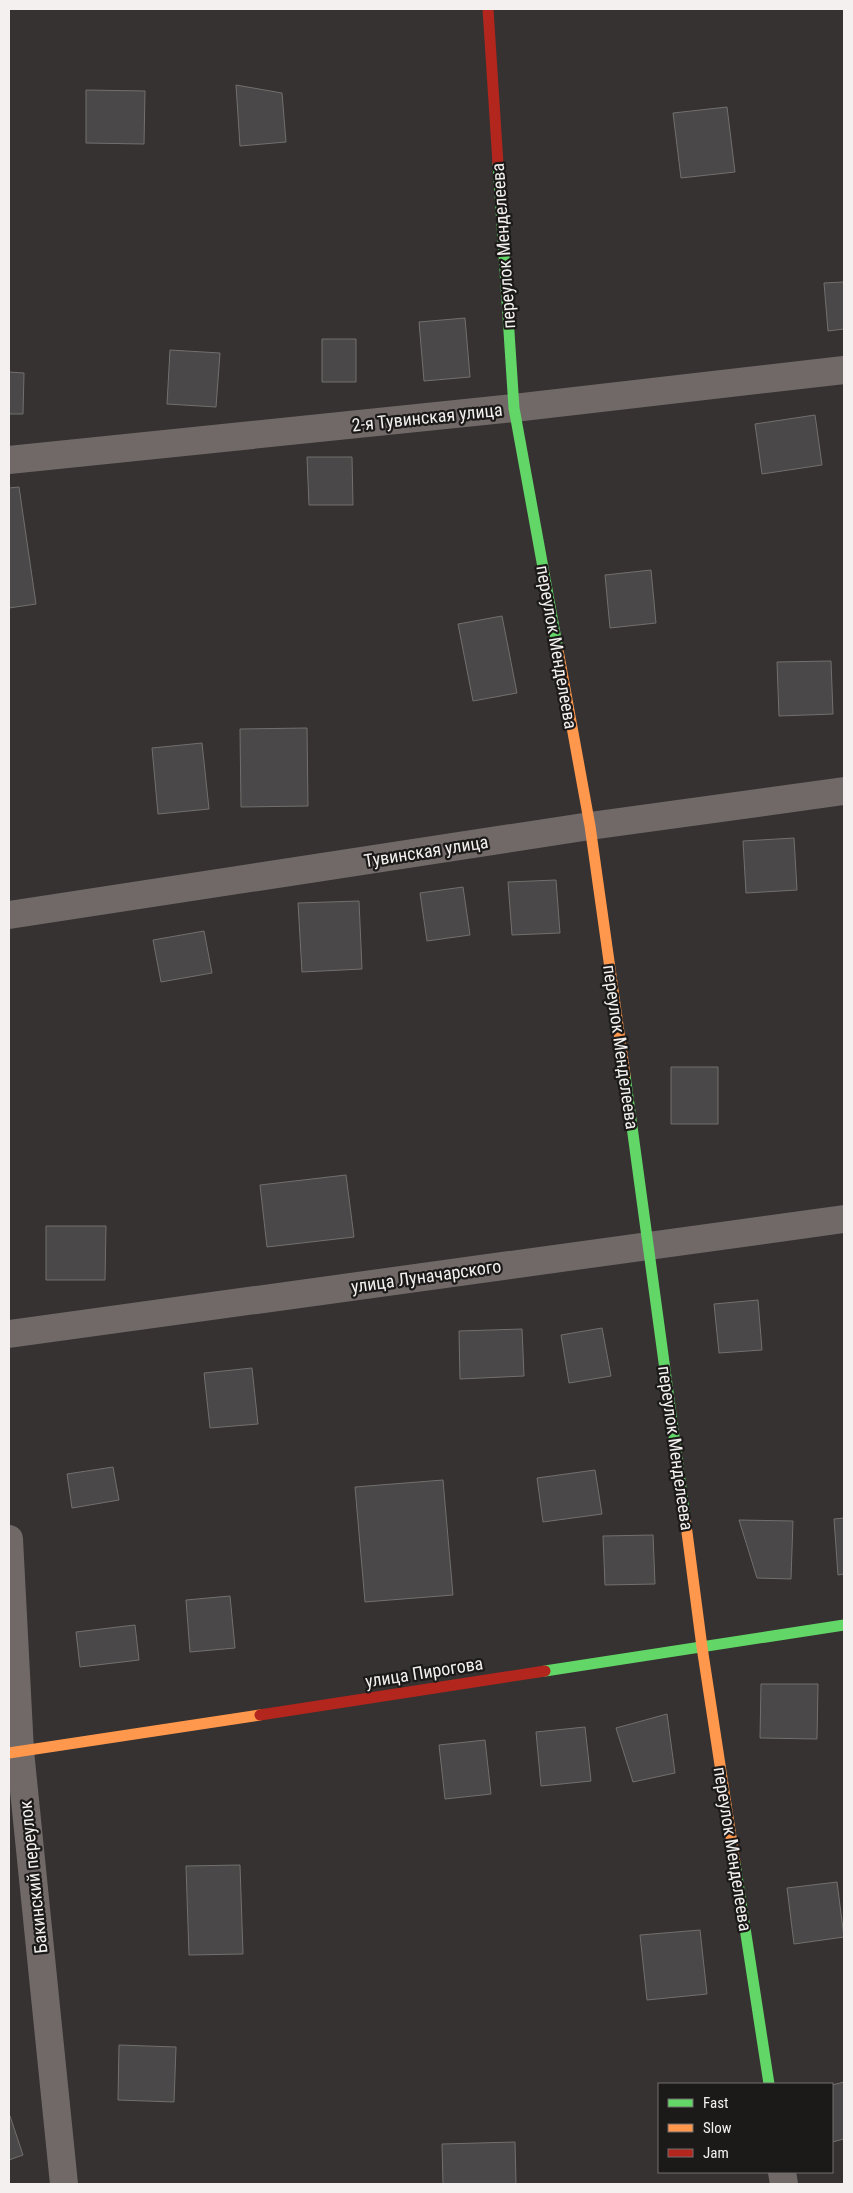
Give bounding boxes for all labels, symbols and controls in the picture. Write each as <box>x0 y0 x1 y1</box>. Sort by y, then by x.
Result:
street label: переулок Менделеева <box>487 162 519 330</box>
street label: 2-я Тувинская улица <box>351 399 503 435</box>
street label: переулок Менделеева <box>532 563 582 731</box>
street label: Тувинская улица <box>362 831 490 871</box>
street label: переулок Менделеева <box>599 963 643 1131</box>
street label: улица Луначарского <box>350 1255 502 1297</box>
street label: переулок Менделеева <box>654 1364 698 1532</box>
street label: улица Пирогова <box>364 1652 484 1692</box>
street label: переулок Менделеева <box>710 1765 756 1933</box>
street label: Бакинский переулок <box>14 1799 51 1955</box>
legend <box>658 2083 833 2173</box>
text: Fast <box>703 2094 728 2112</box>
text: Slow <box>703 2119 732 2137</box>
text: Jam <box>703 2144 729 2162</box>

